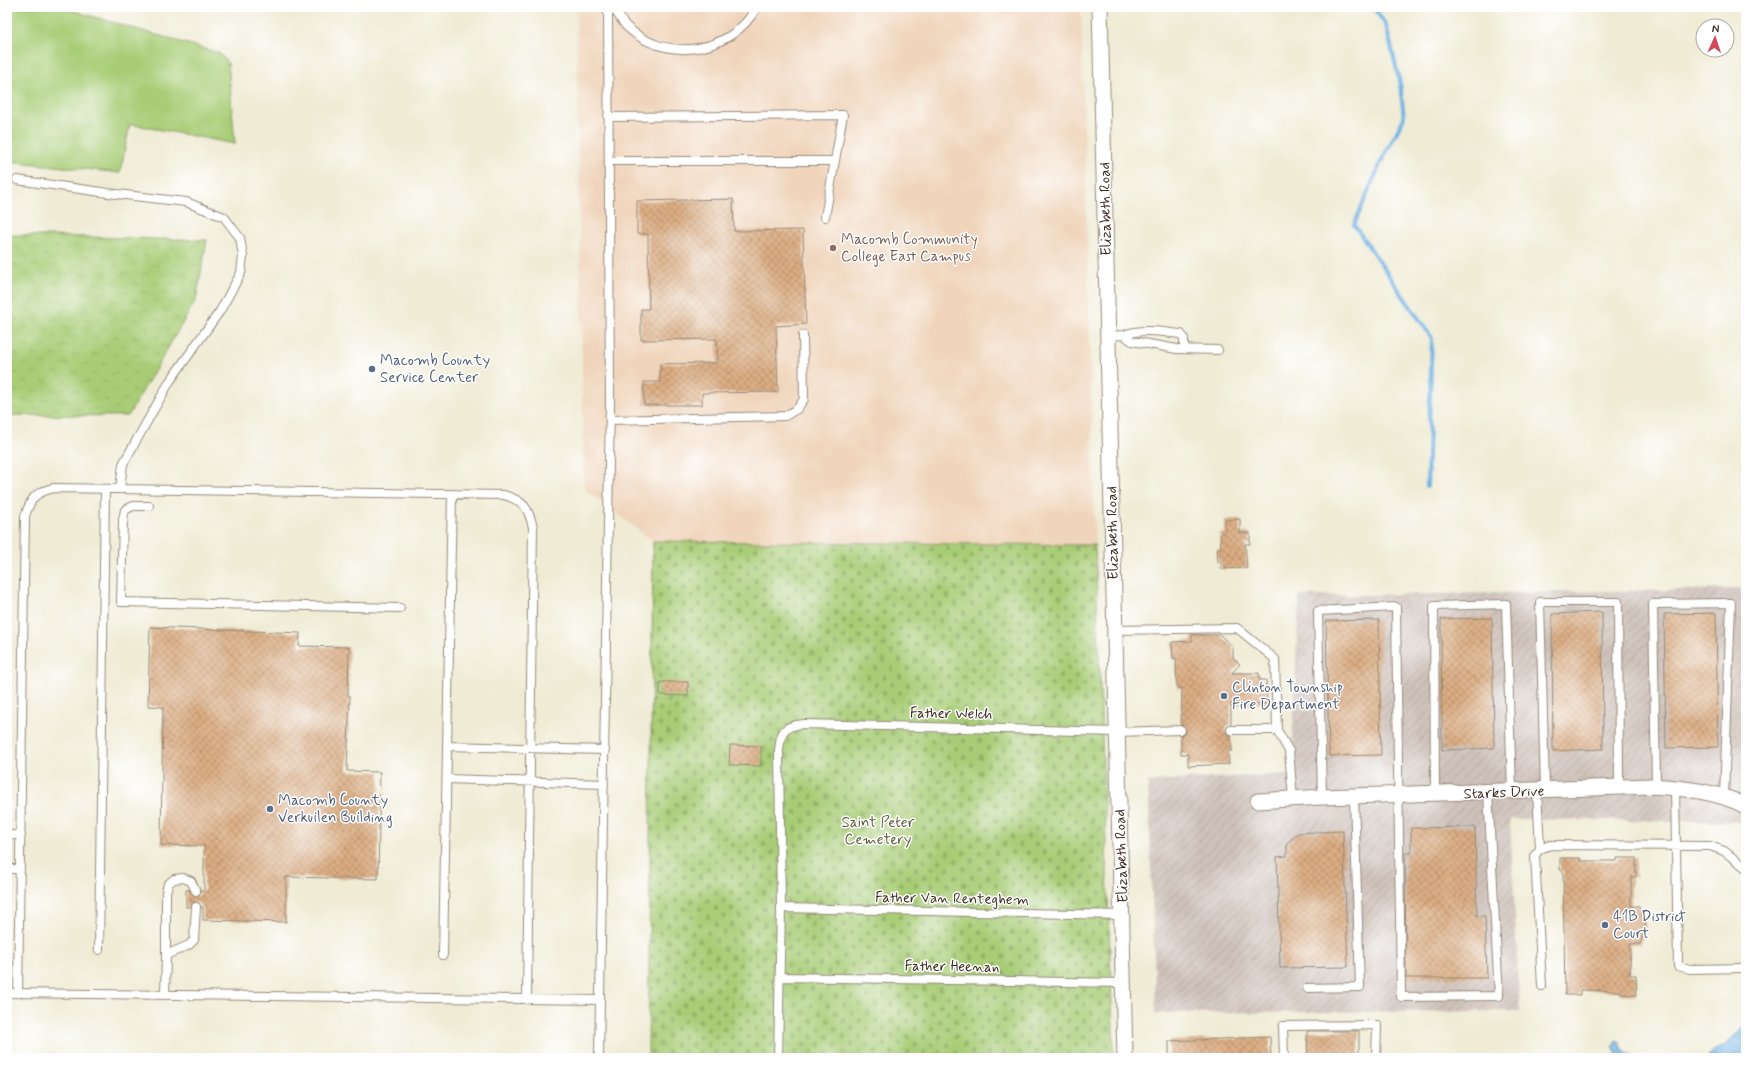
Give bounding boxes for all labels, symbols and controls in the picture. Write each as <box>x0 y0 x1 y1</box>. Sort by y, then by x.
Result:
north arrow <box>1695 18 1735 58</box>
text: N <box>1711 22 1719 36</box>
street label: Elizabeth Road <box>1095 162 1117 256</box>
place label: Macomb Community College East Campus <box>841 230 978 267</box>
marker: Macomb Community College East Campus <box>828 243 838 253</box>
place label: Macomb County Service Center <box>380 351 490 388</box>
marker: Macomb County Service Center <box>367 364 377 374</box>
street label: Elizabeth Road <box>1102 486 1124 580</box>
place label: Clinton Township Fire Department <box>1232 678 1343 715</box>
marker: Clinton Township Fire Department <box>1219 691 1229 701</box>
street label: Father Welch <box>910 703 993 725</box>
street label: Starks Drive <box>1463 782 1545 804</box>
place label: Macomb County Verkuilen Building <box>278 791 393 828</box>
marker: Macomb County Verkuilen Building <box>265 804 275 814</box>
street label: Elizabeth Road <box>1110 809 1134 903</box>
park label: Saint Peter Cemetery <box>841 813 915 850</box>
street label: Father Van Renteghem <box>875 888 1029 910</box>
place label: 41B District Court <box>1613 907 1686 944</box>
marker: 41B District Court <box>1600 920 1610 930</box>
street label: Father Heenan <box>905 956 999 978</box>

